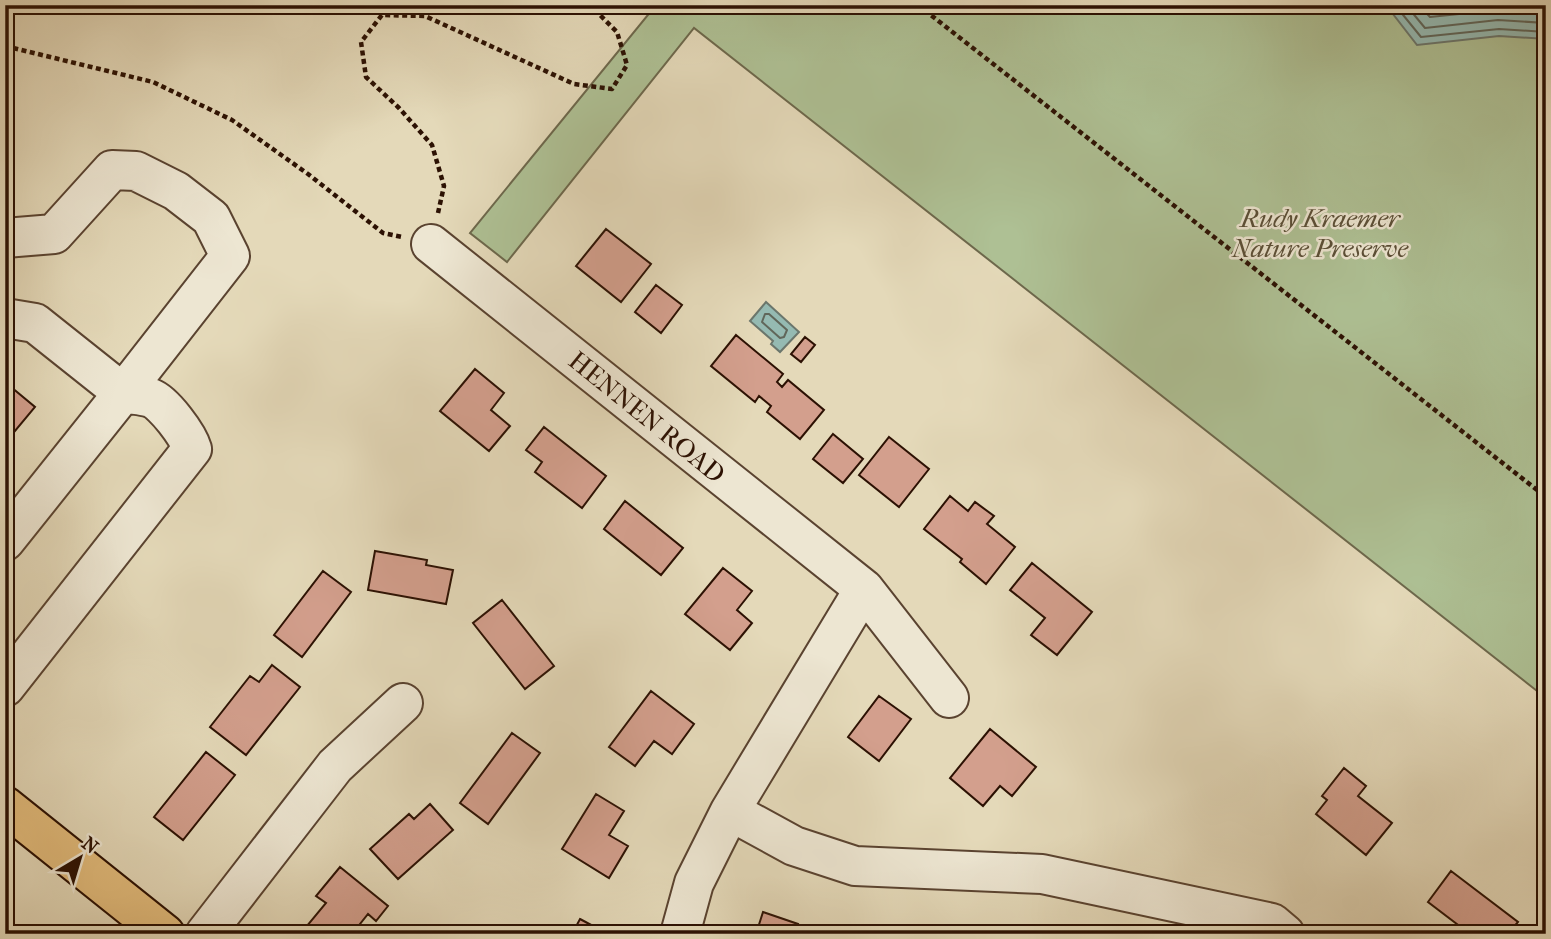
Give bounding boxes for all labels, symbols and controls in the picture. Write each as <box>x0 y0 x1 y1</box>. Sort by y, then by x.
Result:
park label: Rudy Kraemer Nature Preserve <box>1231 203 1409 264</box>
street label: HENNEN ROAD <box>562 345 731 490</box>
north arrow <box>46 824 116 894</box>
text: N <box>77 832 103 859</box>

